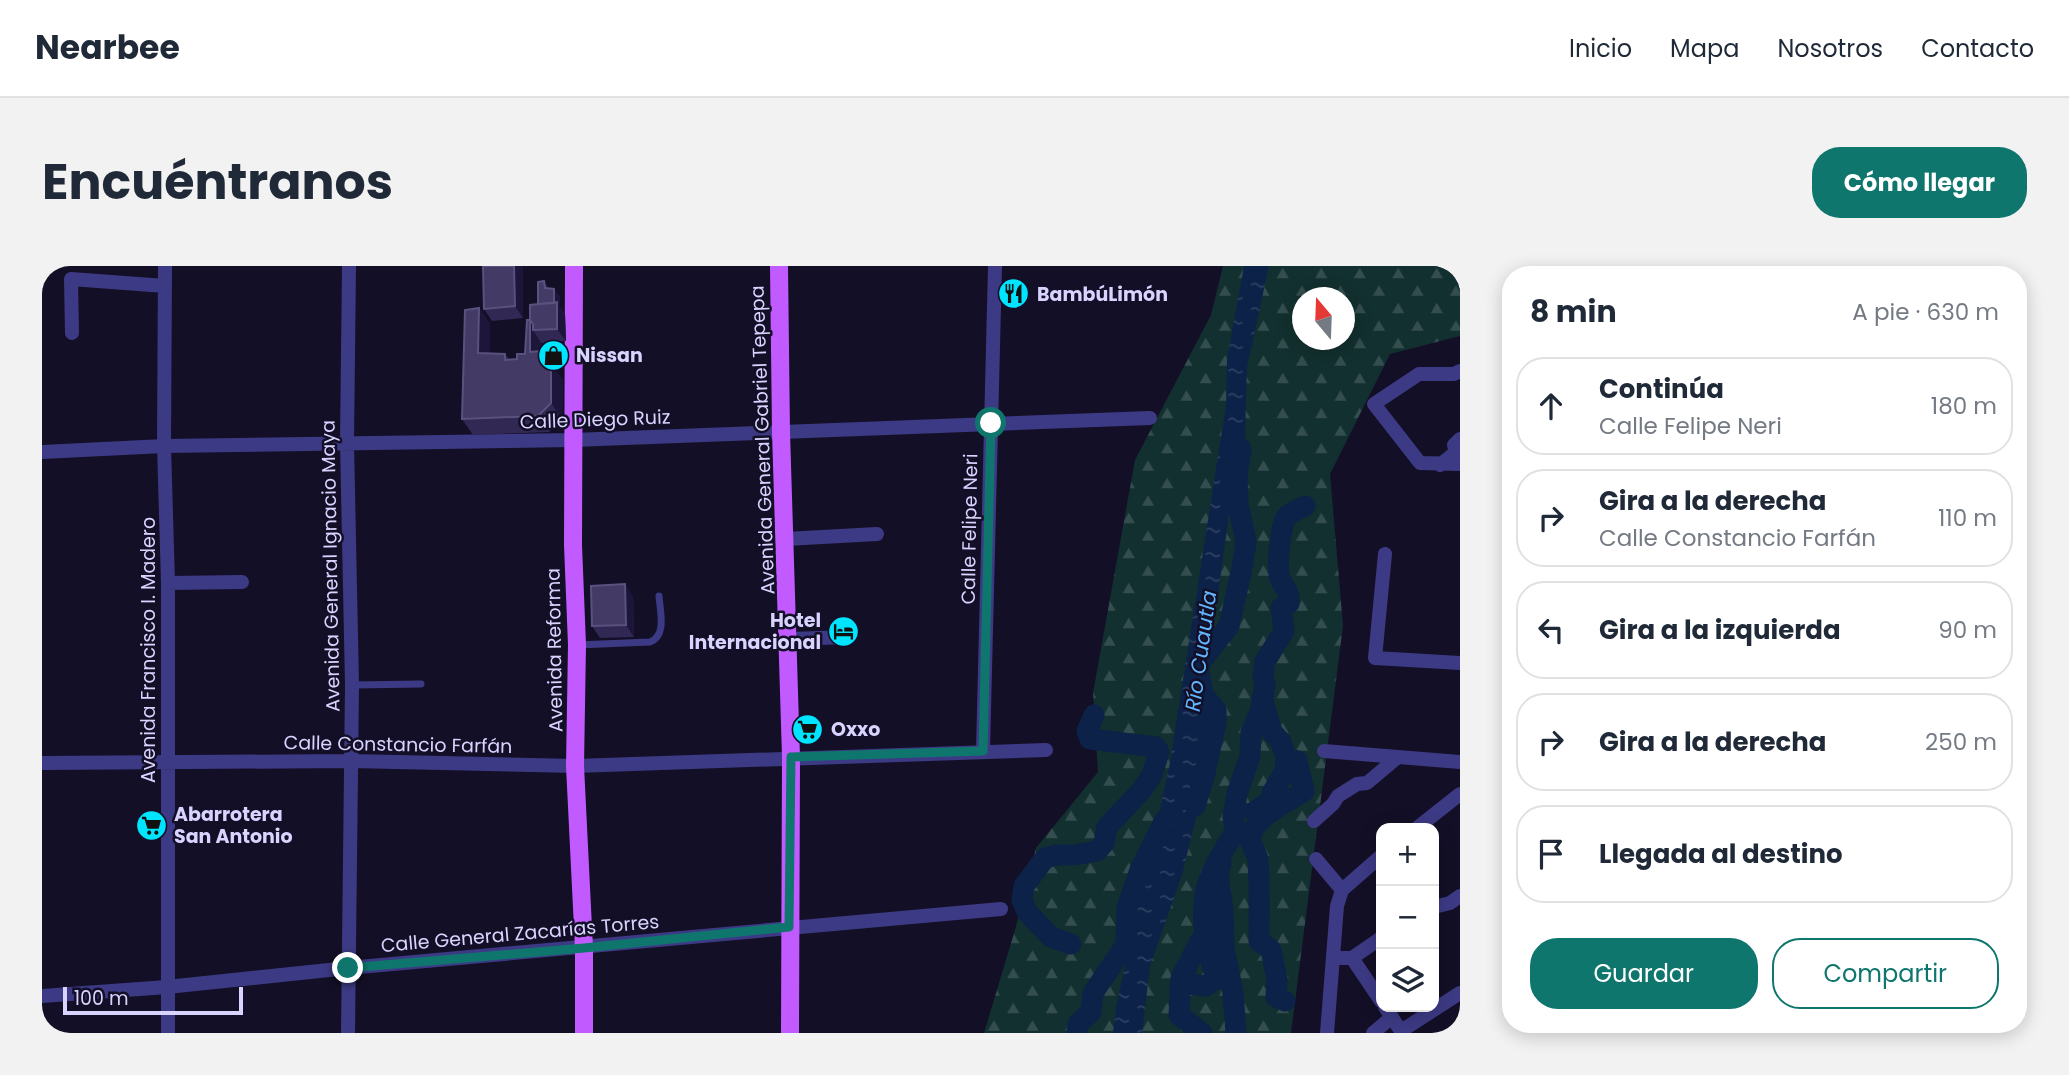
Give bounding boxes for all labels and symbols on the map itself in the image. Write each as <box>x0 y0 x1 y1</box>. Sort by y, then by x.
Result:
restaurant icon: BambúLimón <box>997 277 1031 311</box>
place label: BambúLimón <box>1037 281 1168 308</box>
street label: Avenida General Gabriel Tepepa <box>744 285 781 595</box>
north arrow <box>1292 287 1355 350</box>
shop icon: Nissan <box>536 338 570 372</box>
place label: Nissan <box>576 342 643 369</box>
street label: Calle Diego Ruiz <box>519 403 671 436</box>
route start <box>975 407 1006 438</box>
street label: Avenida General Ignacio Maya <box>314 420 347 712</box>
street label: Calle Felipe Neri <box>955 453 984 605</box>
street label: Avenida Francisco I. Madero <box>135 517 162 783</box>
street label: Avenida Reforma <box>540 568 569 732</box>
water label: Río Cuautla <box>1178 589 1223 713</box>
place label: Hotel Internacional <box>689 607 821 656</box>
hotel icon: Hotel Internacional <box>827 614 861 648</box>
supermarket icon: Oxxo <box>791 712 825 746</box>
place label: Oxxo <box>831 716 880 743</box>
street label: Calle Constancio Farfán <box>283 729 513 760</box>
place label: Abarrotera San Antonio <box>174 801 293 850</box>
supermarket icon: Abarrotera San Antonio <box>134 808 168 842</box>
street label: Calle General Zacarías Torres <box>380 908 660 959</box>
route end <box>332 952 363 983</box>
scale bar <box>63 984 243 1016</box>

